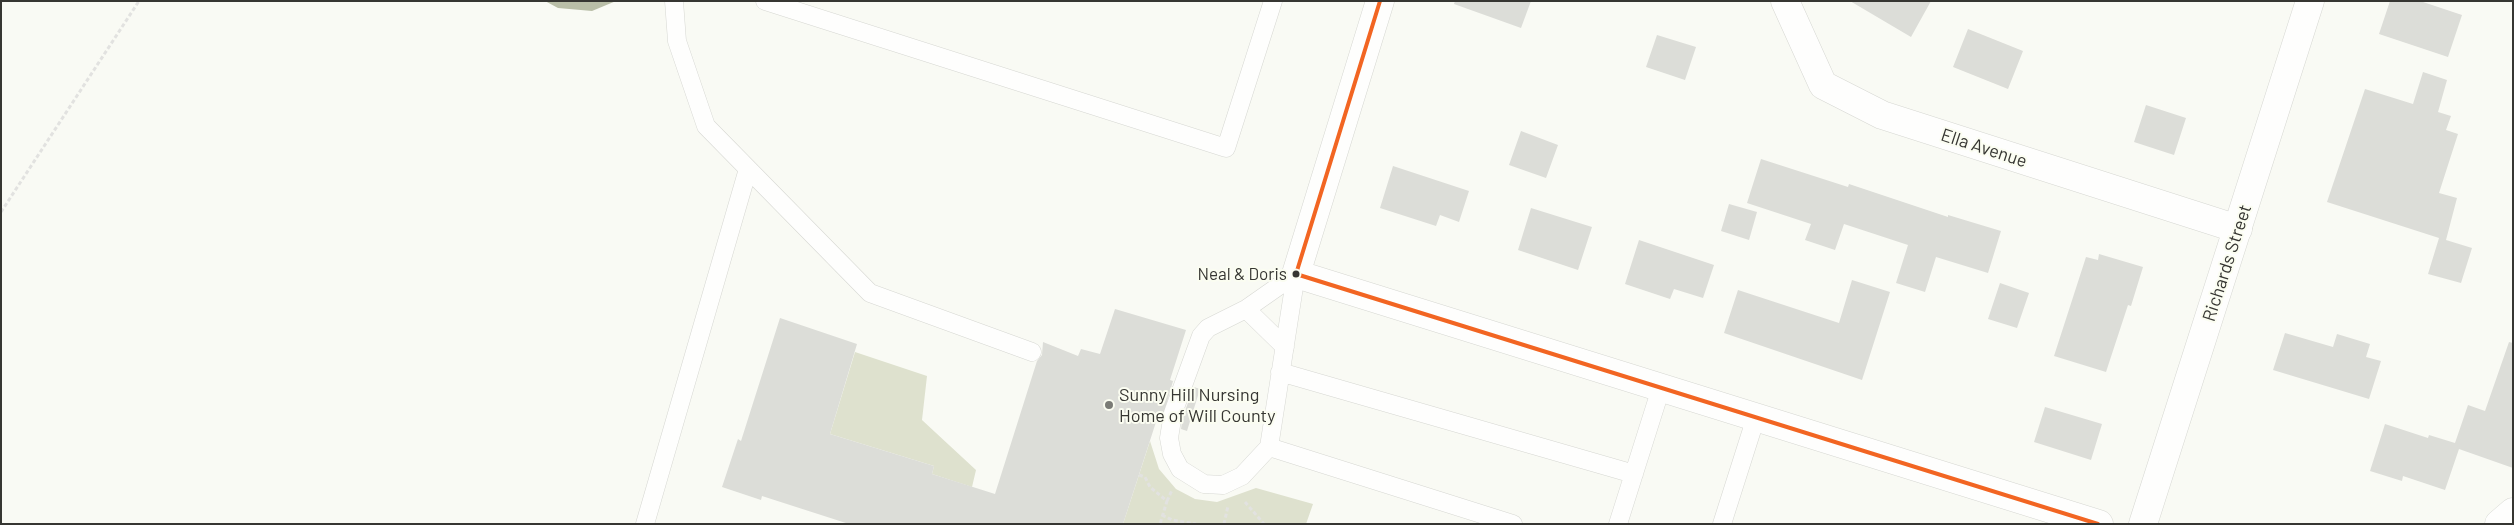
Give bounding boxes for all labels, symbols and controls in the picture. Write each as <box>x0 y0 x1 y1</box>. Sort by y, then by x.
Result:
street label: Ella Avenue <box>1938 124 2030 172</box>
street label: Richards Street <box>2198 202 2256 324</box>
place label: Neal & Doris <box>1197 264 1287 284</box>
marker: Neal & Doris <box>1291 269 1301 279</box>
place label: Sunny Hill Nursing Home of Will County <box>1119 384 1275 426</box>
marker: Sunny Hill Nursing Home of Will County <box>1103 399 1115 411</box>

